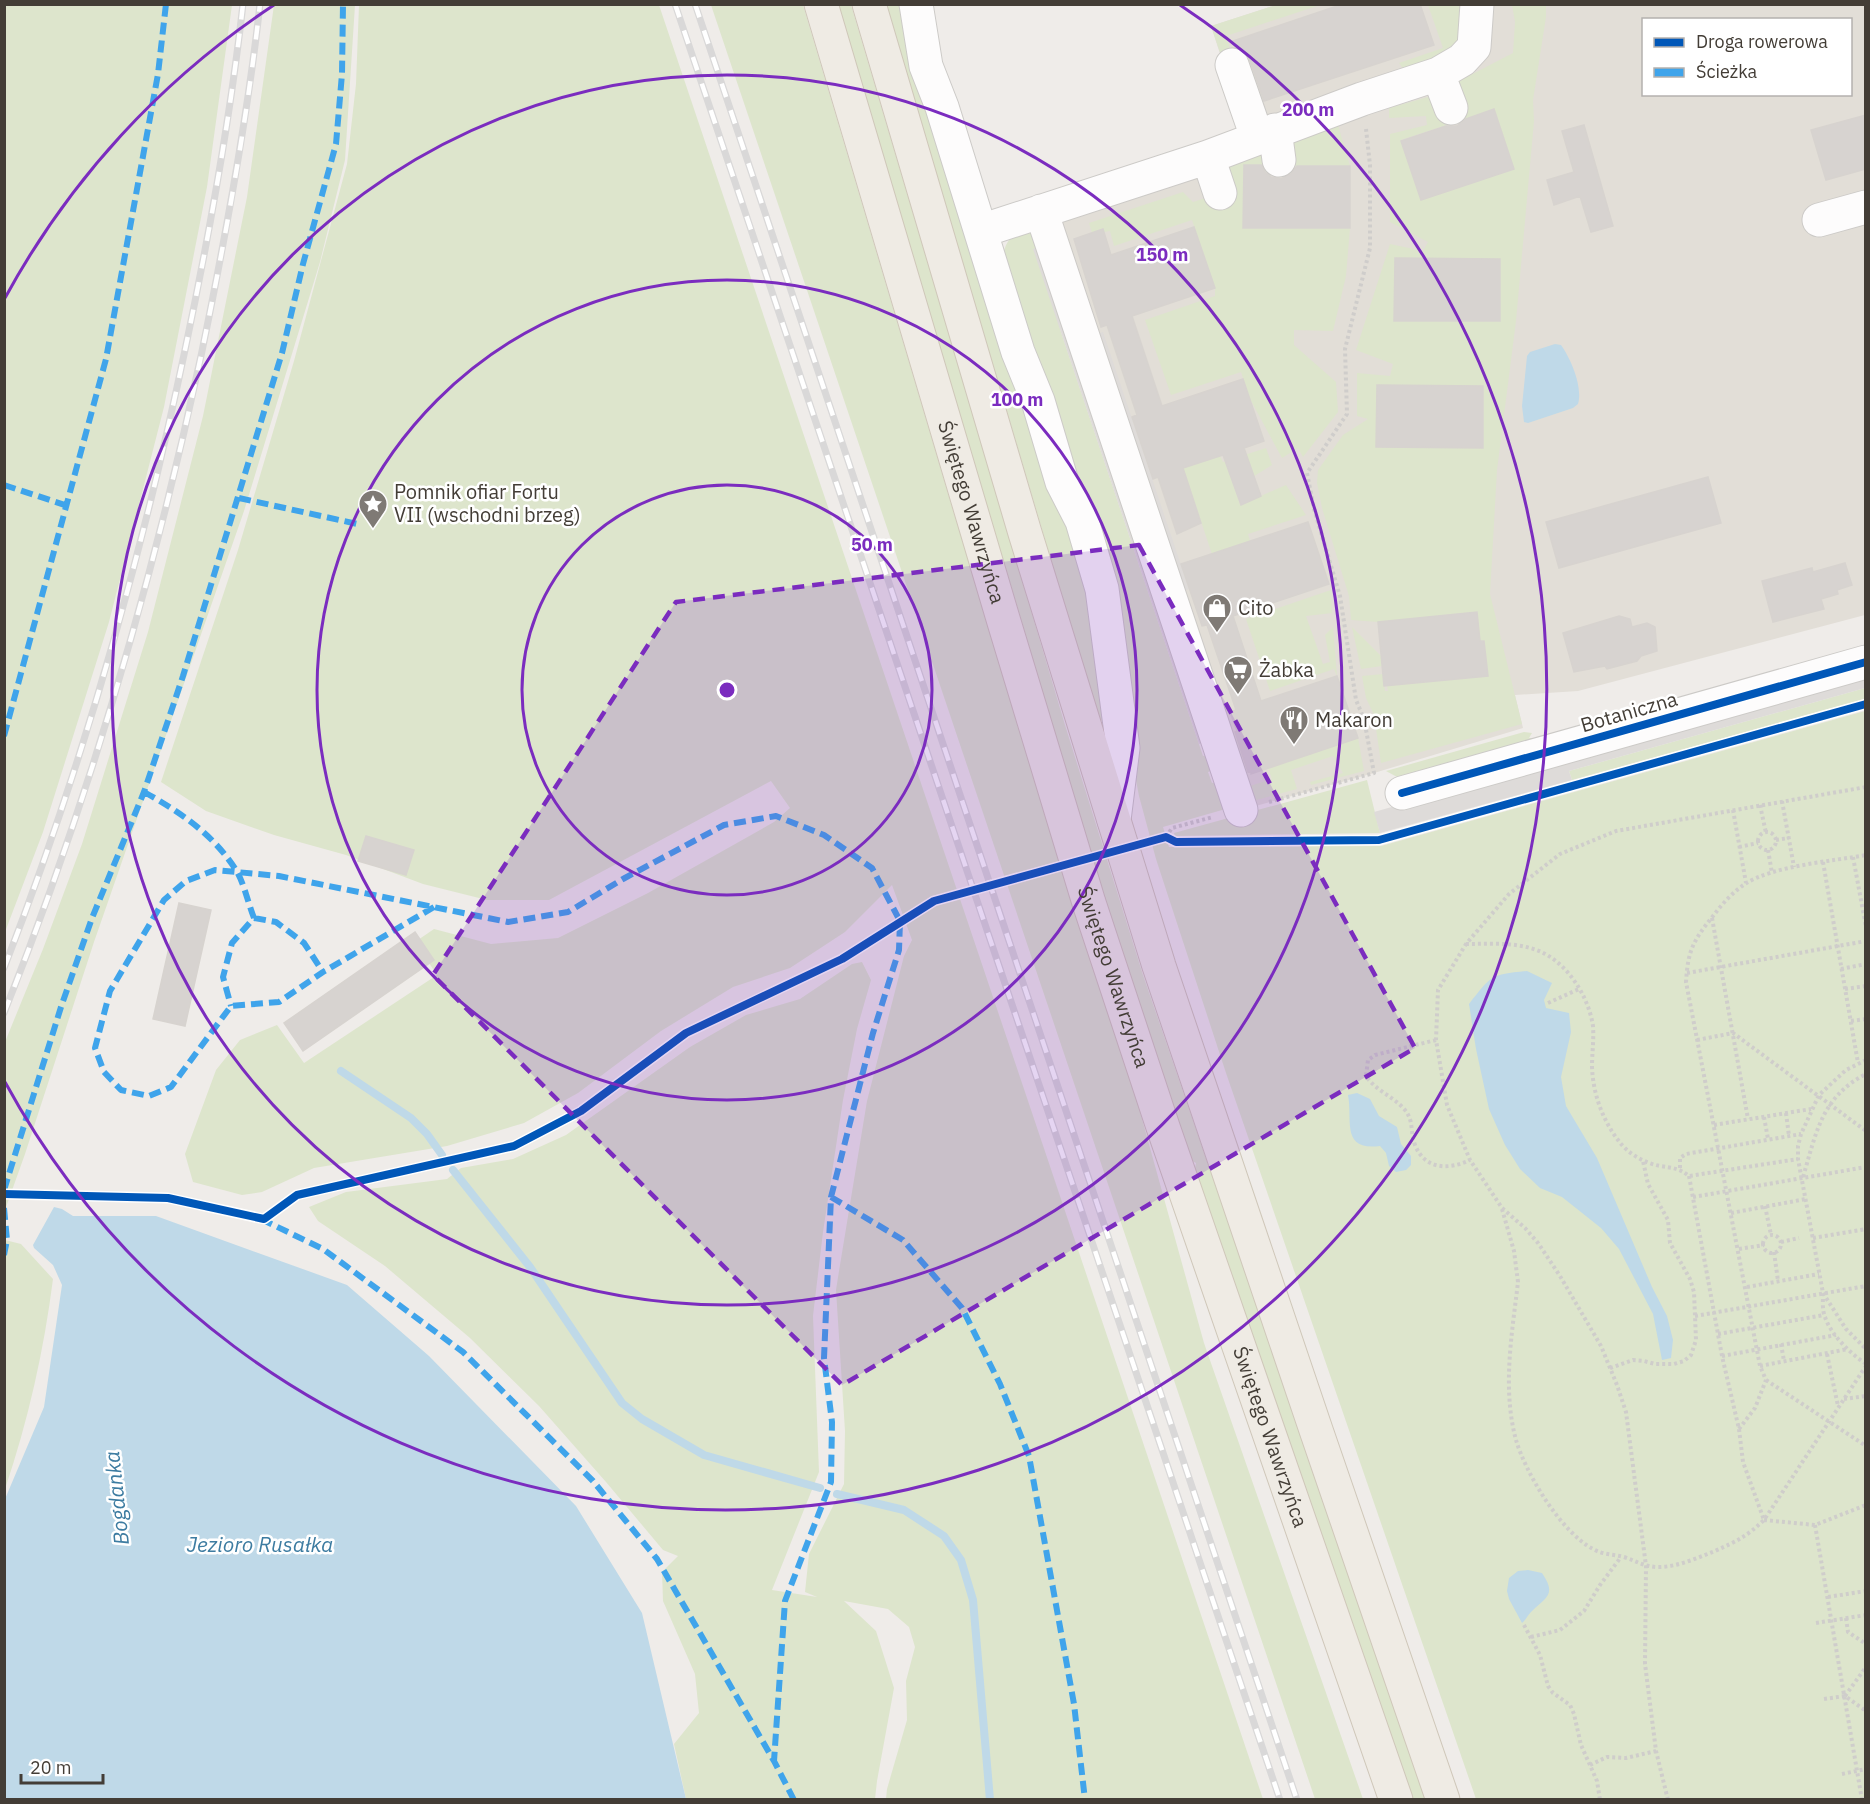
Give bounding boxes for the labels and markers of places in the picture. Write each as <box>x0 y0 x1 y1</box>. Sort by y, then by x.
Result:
place label: Pomnik ofiar Fortu VII (wschodni brzeg) <box>394 478 581 528</box>
place icon: Pomnik ofiar Fortu VII (wschodni brzeg) <box>357 488 389 530</box>
shop icon: Cito <box>1201 592 1233 634</box>
place label: Cito <box>1238 594 1274 621</box>
supermarket icon: Żabka <box>1222 654 1254 696</box>
place label: Żabka <box>1259 656 1314 683</box>
centre of rings <box>717 680 737 700</box>
restaurant icon: Makaron <box>1278 704 1310 746</box>
place label: Makaron <box>1315 706 1393 733</box>

